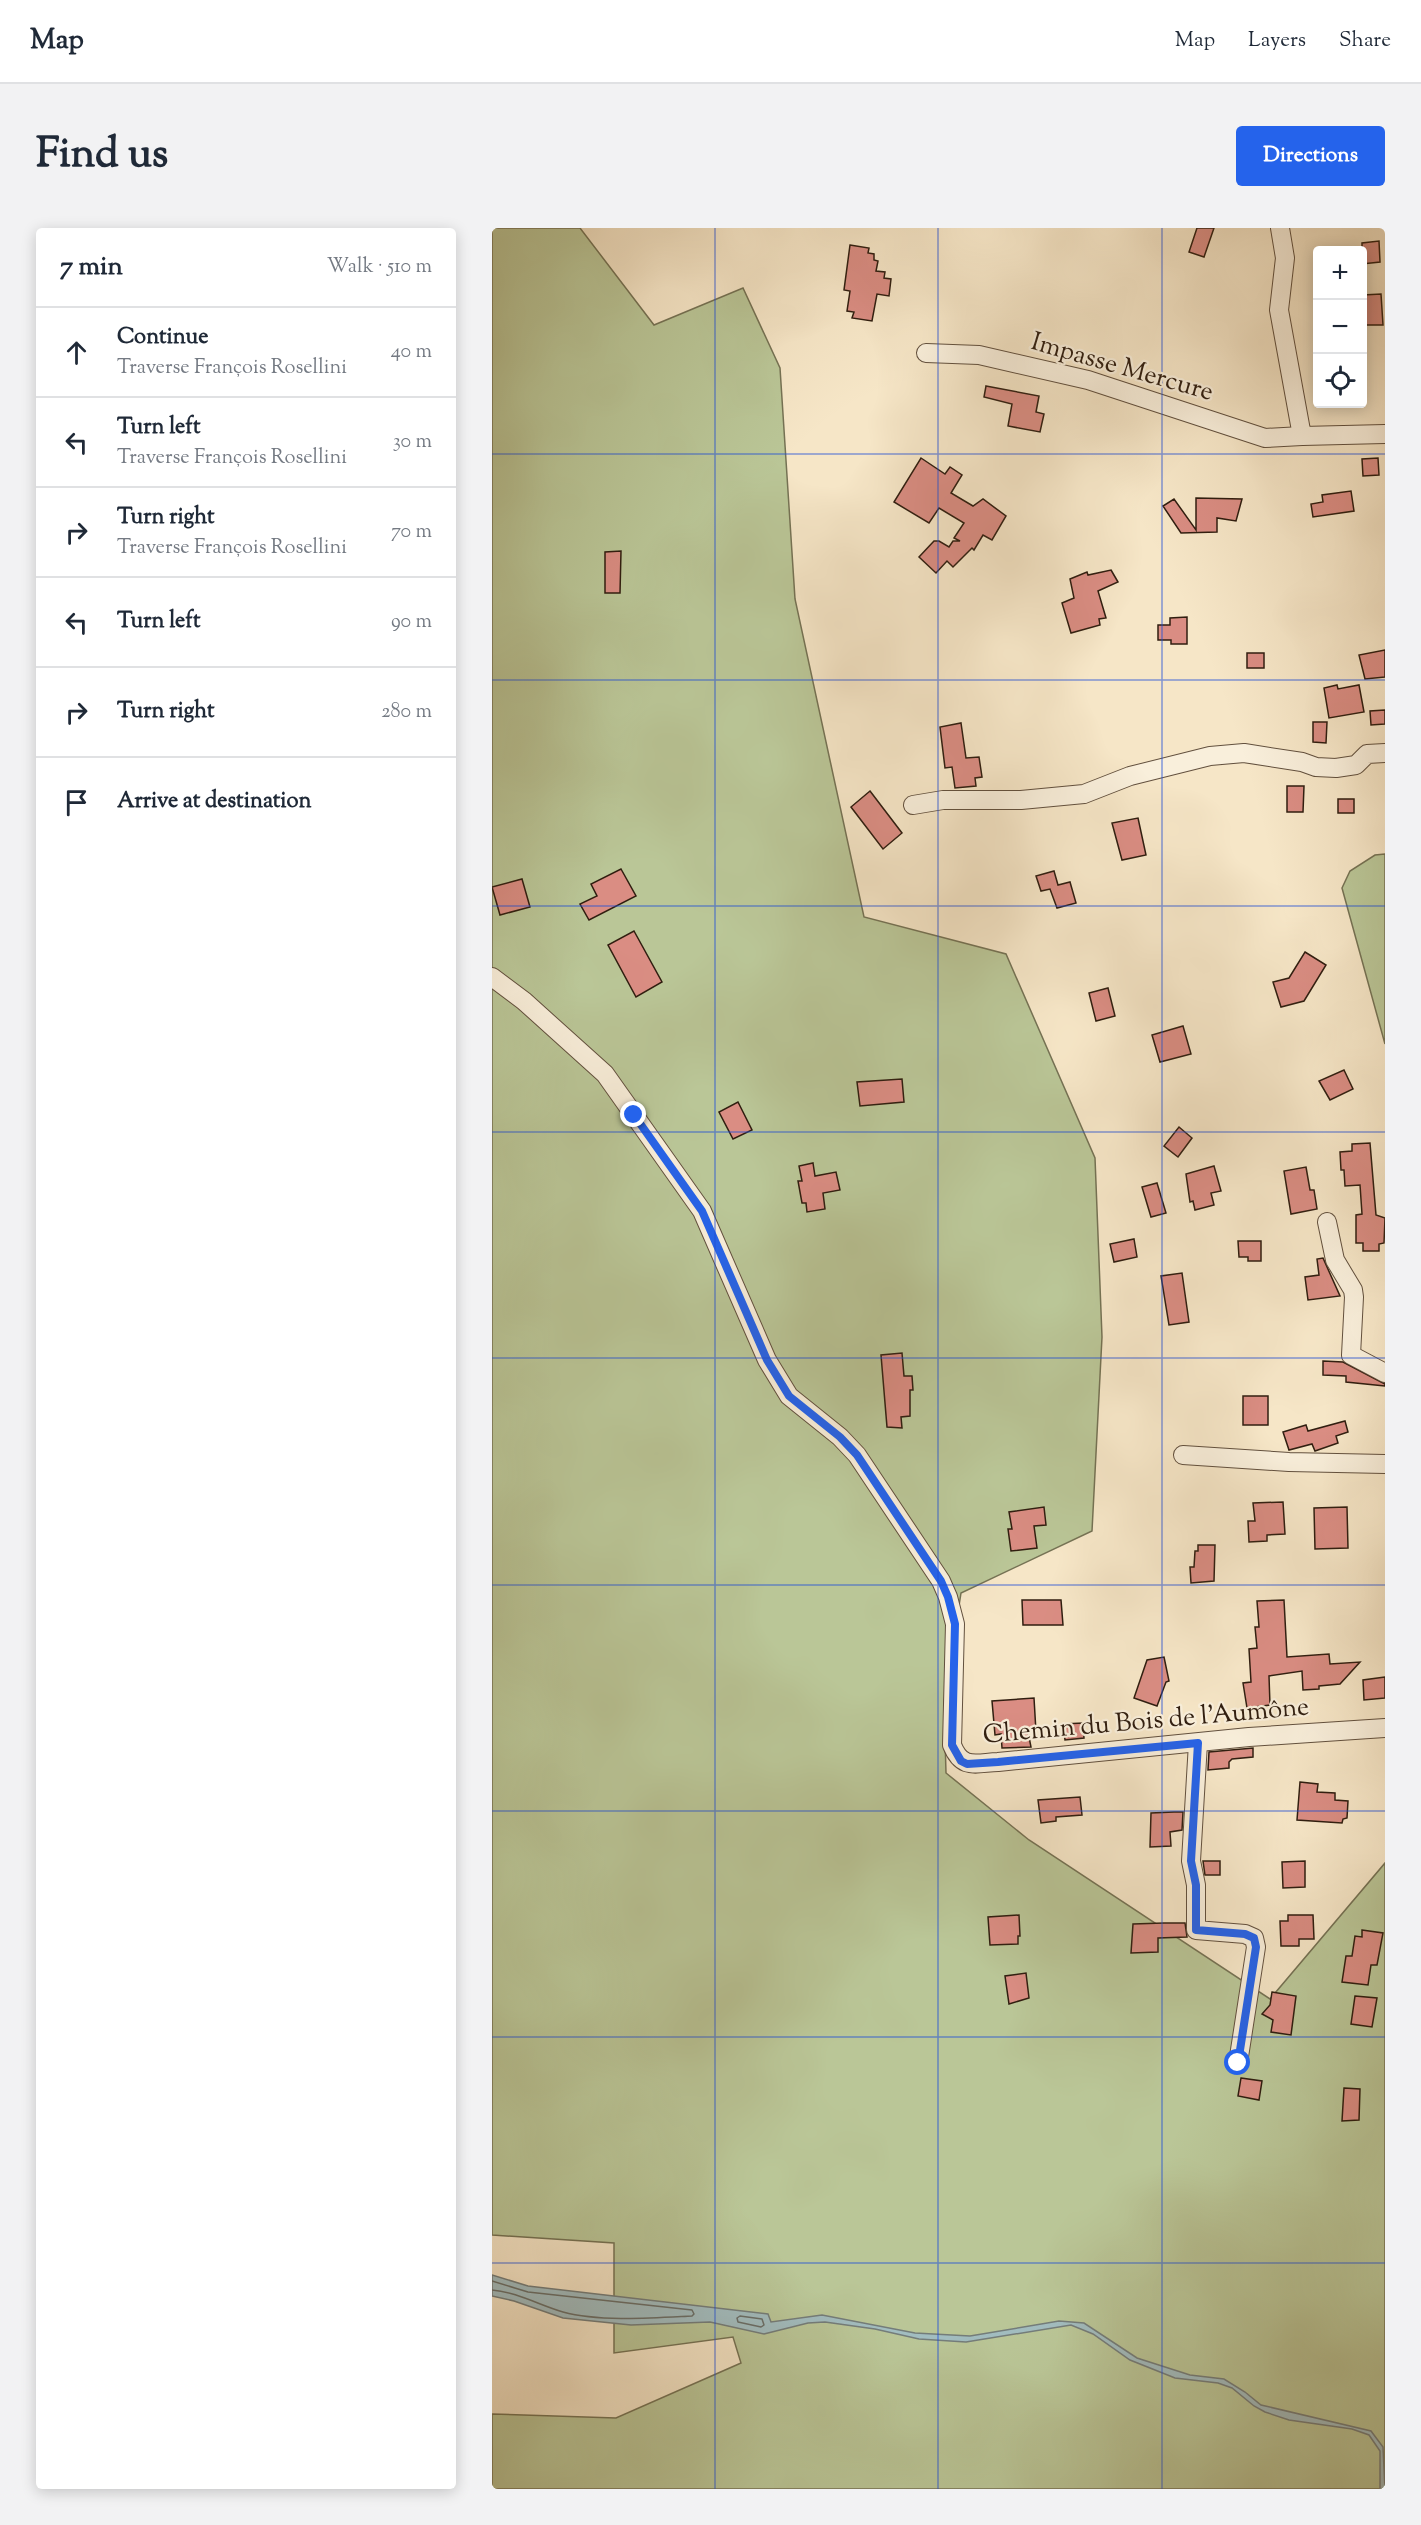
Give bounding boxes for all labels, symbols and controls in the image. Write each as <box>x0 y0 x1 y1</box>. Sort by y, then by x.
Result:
text: Map <box>30 21 84 61</box>
text: Map <box>1175 26 1215 56</box>
text: Layers <box>1248 26 1306 56</box>
text: Share <box>1339 26 1391 56</box>
text: Find us <box>36 126 168 186</box>
button: Directions <box>1236 126 1385 186</box>
map controls <box>1313 246 1367 408</box>
button: + <box>1313 246 1367 300</box>
text: 7 min <box>60 249 123 286</box>
text: Walk · 510 m <box>327 253 432 282</box>
button: − <box>1313 300 1367 354</box>
text: Continue <box>117 322 208 354</box>
street label: Impasse Mercure <box>1026 324 1218 412</box>
icon: ahead <box>60 336 93 369</box>
text: 40 m <box>391 338 432 367</box>
text: Traverse François Rosellini <box>117 354 347 383</box>
button: locate <box>1313 354 1367 408</box>
text: Turn left <box>117 412 200 444</box>
icon: left <box>60 426 93 459</box>
text: 30 m <box>393 428 432 457</box>
text: Traverse François Rosellini <box>117 444 347 473</box>
text: Turn right <box>117 502 214 534</box>
icon: right <box>60 516 93 549</box>
text: 70 m <box>391 518 432 547</box>
text: Traverse François Rosellini <box>117 534 347 563</box>
icon: left <box>60 606 93 639</box>
text: Turn left <box>117 606 200 638</box>
text: 90 m <box>391 608 432 637</box>
icon: right <box>60 696 93 729</box>
text: Turn right <box>117 696 214 728</box>
text: 280 m <box>381 698 432 727</box>
icon: arrive <box>60 786 93 819</box>
text: Arrive at destination <box>117 786 312 818</box>
route end <box>620 1101 646 1127</box>
street label: Chemin du Bois de l'Aumône <box>981 1689 1311 1755</box>
route start <box>1224 2049 1250 2075</box>

